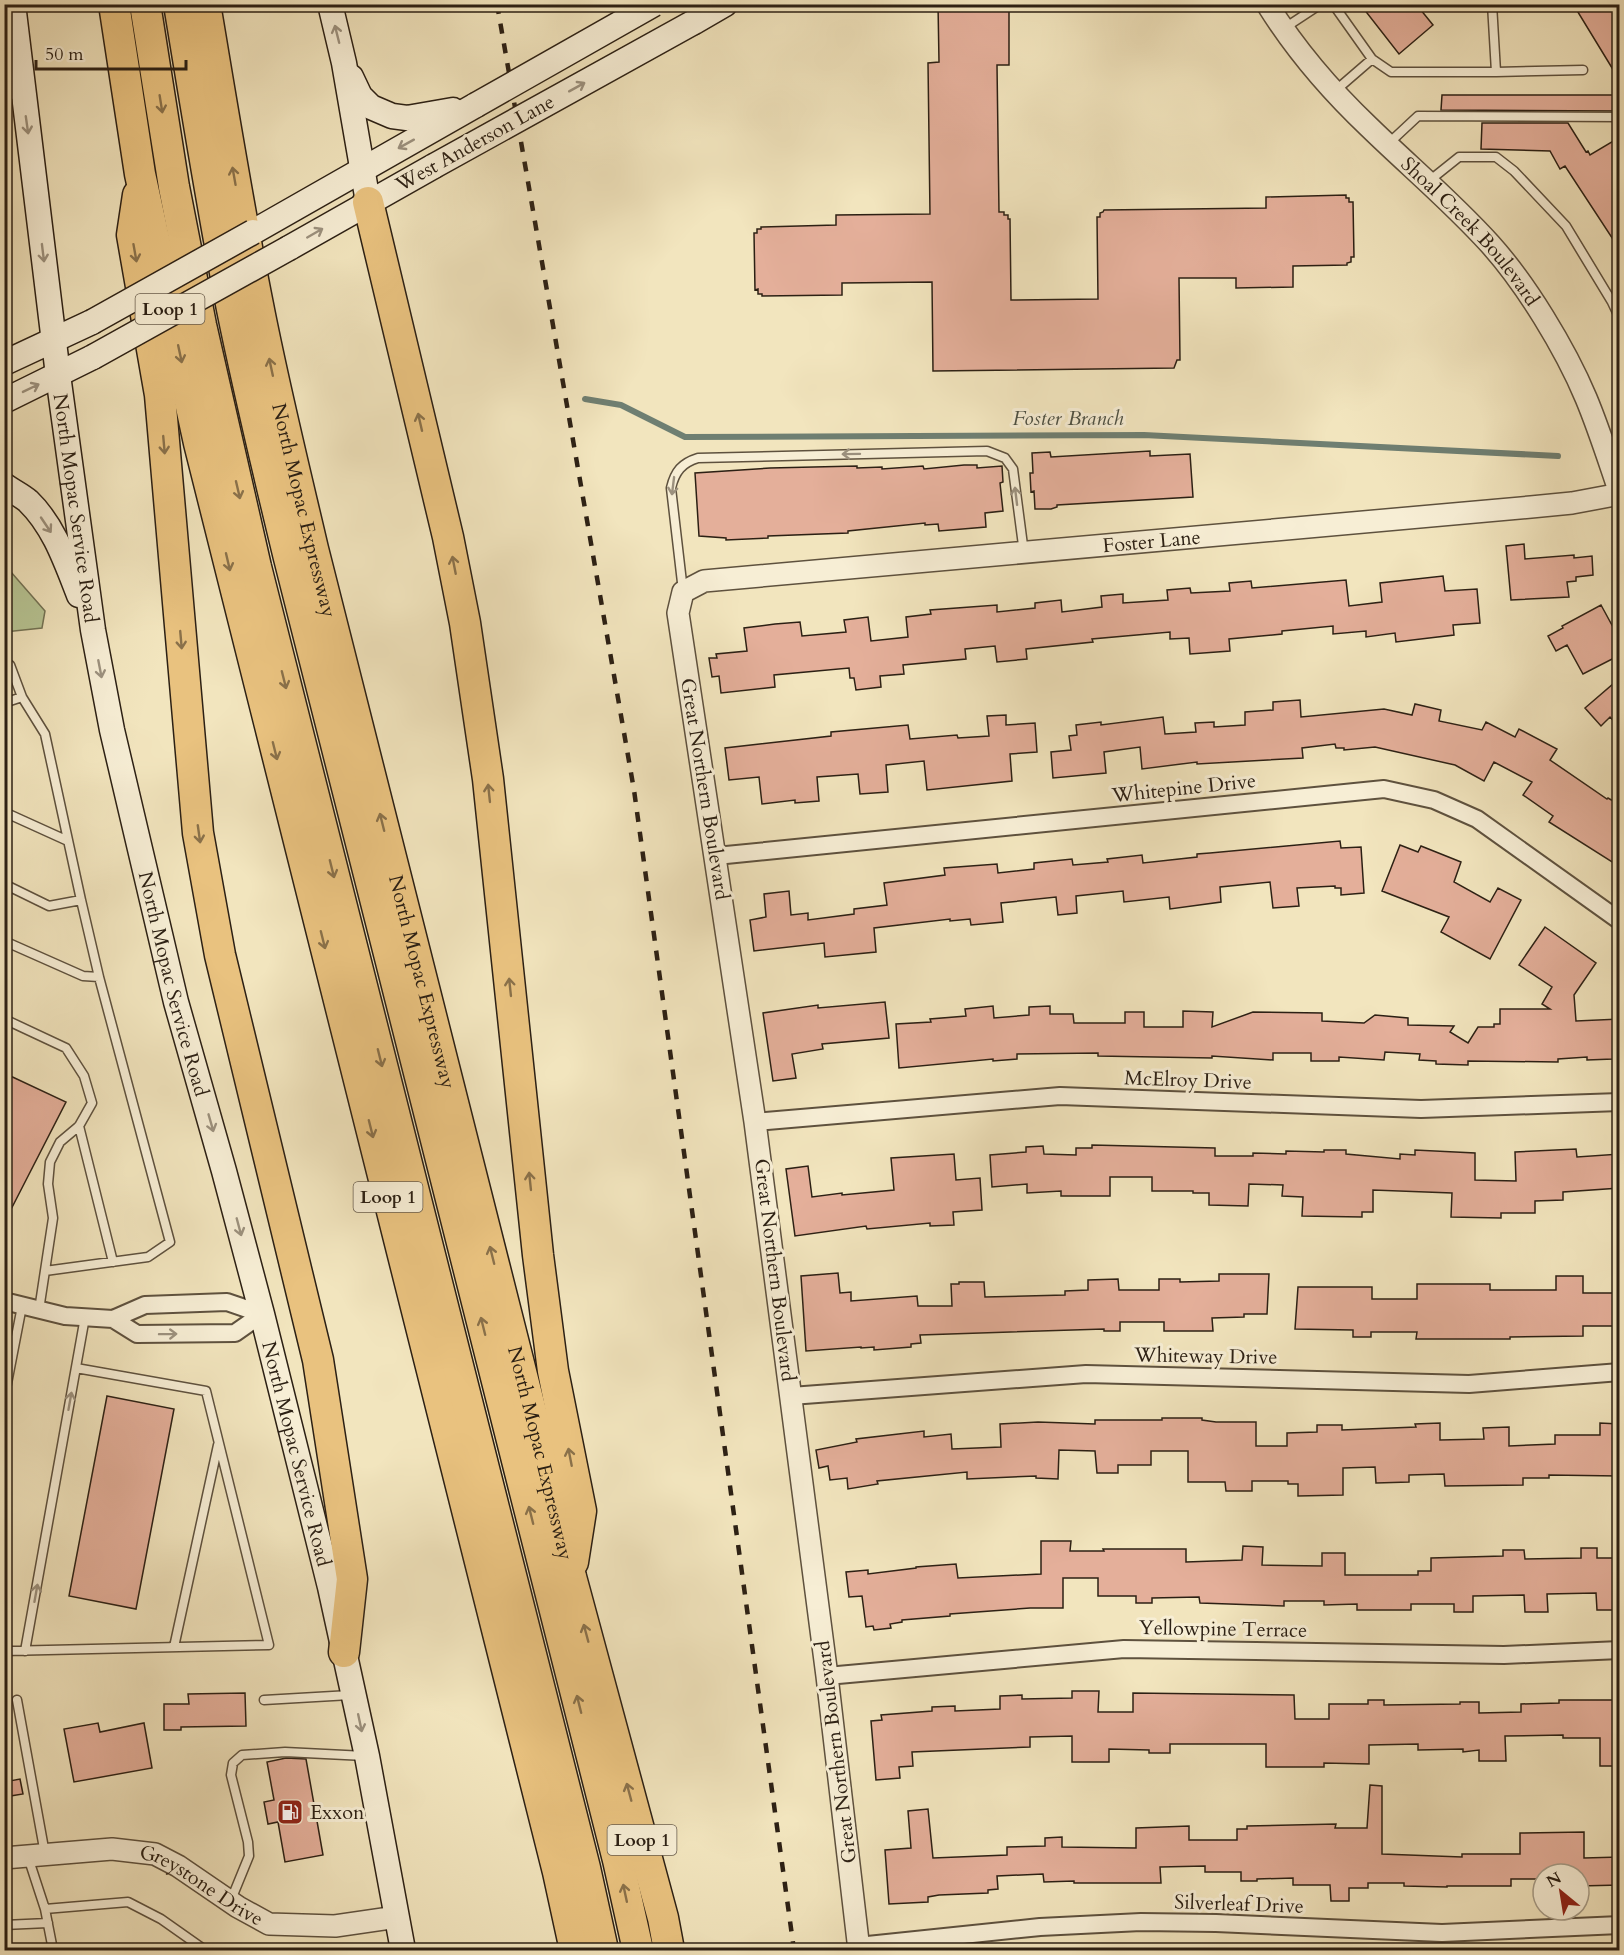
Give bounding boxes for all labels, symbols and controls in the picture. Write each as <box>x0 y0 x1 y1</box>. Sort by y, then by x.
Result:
one-way arrow <box>330 25 342 44</box>
scale bar <box>36 33 186 71</box>
text: 50 m <box>45 42 84 67</box>
one-way arrow <box>568 80 585 92</box>
street label: West Anderson Lane <box>390 88 559 198</box>
one-way arrow <box>156 93 167 113</box>
one-way arrow <box>21 115 32 135</box>
one-way arrow <box>398 139 416 150</box>
street label: Shoal Creek Boulevard <box>1395 151 1546 311</box>
one-way arrow <box>228 167 239 186</box>
one-way arrow <box>307 226 324 238</box>
one-way arrow <box>38 242 49 262</box>
one-way arrow <box>130 242 141 262</box>
road number: Loop 1 <box>136 294 204 324</box>
one-way arrow <box>175 344 186 363</box>
one-way arrow <box>265 358 276 378</box>
one-way arrow <box>22 382 40 393</box>
street label: North Mopac Service Road <box>47 392 105 625</box>
street label: North Mopac Expressway <box>266 400 343 620</box>
water label: Foster Branch <box>1012 404 1124 433</box>
one-way arrow <box>413 412 425 431</box>
one-way arrow <box>159 435 170 455</box>
one-way arrow <box>842 448 862 460</box>
one-way arrow <box>667 476 678 495</box>
one-way arrow <box>232 480 244 499</box>
one-way arrow <box>1010 486 1021 506</box>
one-way arrow <box>40 517 52 533</box>
street label: Foster Lane <box>1101 523 1202 559</box>
one-way arrow <box>222 552 234 571</box>
one-way arrow <box>448 556 459 576</box>
one-way arrow <box>176 629 187 649</box>
one-way arrow <box>95 658 106 678</box>
one-way arrow <box>279 670 291 689</box>
street label: Great Northern Boulevard <box>674 676 736 902</box>
one-way arrow <box>270 741 282 760</box>
street label: Whitepine Drive <box>1110 767 1257 809</box>
one-way arrow <box>483 784 494 804</box>
one-way arrow <box>376 813 388 832</box>
one-way arrow <box>193 823 204 843</box>
one-way arrow <box>326 859 338 878</box>
street label: North Mopac Service Road <box>132 869 216 1100</box>
street label: North Mopac Expressway <box>382 872 462 1092</box>
one-way arrow <box>317 930 329 949</box>
one-way arrow <box>504 978 515 998</box>
one-way arrow <box>374 1048 386 1067</box>
street label: McElroy Drive <box>1124 1064 1252 1096</box>
one-way arrow <box>206 1113 217 1132</box>
one-way arrow <box>365 1119 377 1138</box>
street label: Great Northern Boulevard <box>748 1157 802 1383</box>
one-way arrow <box>524 1172 535 1192</box>
road number: Loop 1 <box>354 1182 422 1212</box>
one-way arrow <box>234 1217 246 1236</box>
one-way arrow <box>485 1246 497 1265</box>
one-way arrow <box>477 1317 489 1336</box>
one-way arrow <box>157 1328 177 1340</box>
street label: North Mopac Service Road <box>256 1338 338 1569</box>
street label: Whiteway Drive <box>1133 1341 1278 1371</box>
street label: North Mopac Expressway <box>502 1343 580 1563</box>
one-way arrow <box>65 1392 76 1412</box>
one-way arrow <box>564 1448 575 1467</box>
one-way arrow <box>524 1506 536 1525</box>
one-way arrow <box>30 1584 41 1604</box>
street label: Yellowpine Terrace <box>1139 1614 1307 1644</box>
one-way arrow <box>580 1623 592 1642</box>
street label: Great Northern Boulevard <box>809 1639 863 1865</box>
one-way arrow <box>572 1695 584 1714</box>
one-way arrow <box>355 1713 366 1732</box>
one-way arrow <box>623 1783 635 1802</box>
fuel station icon: Exxon <box>275 1797 305 1827</box>
place label: Exxon <box>310 1799 365 1826</box>
road number: Loop 1 <box>608 1825 676 1855</box>
street label: Greystone Drive <box>138 1839 268 1932</box>
north arrow <box>1531 1862 1591 1922</box>
text: N <box>1542 1867 1566 1893</box>
one-way arrow <box>619 1884 631 1903</box>
street label: Silverleaf Drive <box>1174 1888 1304 1920</box>

